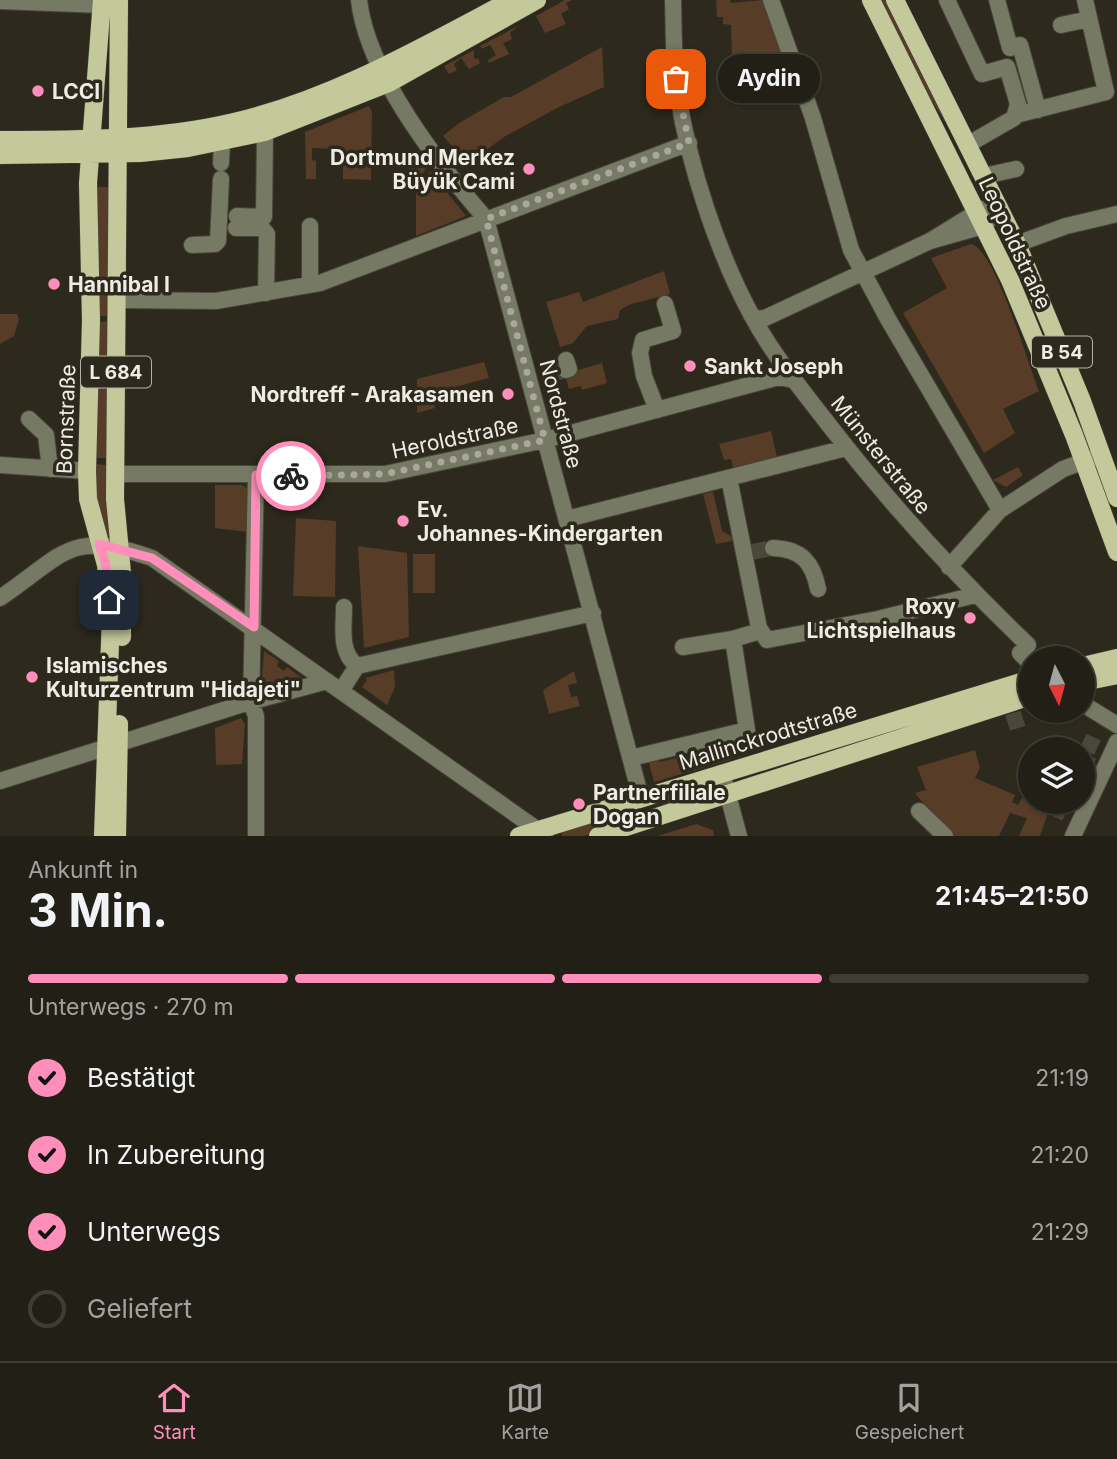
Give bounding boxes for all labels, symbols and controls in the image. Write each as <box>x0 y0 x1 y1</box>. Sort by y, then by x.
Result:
pin <box>646 49 706 109</box>
callout: Aydin <box>718 55 820 104</box>
icon: bag <box>657 60 695 98</box>
text: Aydin <box>737 64 801 92</box>
place label: LCCI <box>52 79 100 104</box>
marker: LCCI <box>30 83 46 99</box>
place label: Dortmund Merkez Büyük Cami <box>330 145 515 194</box>
marker: Dortmund Merkez Büyük Cami <box>521 161 537 177</box>
street label: Leopoldstraße <box>973 173 1057 313</box>
place label: Hannibal I <box>68 272 170 297</box>
marker: Hannibal I <box>46 276 62 292</box>
road number: B 54 <box>1032 336 1092 368</box>
place label: Sankt Joseph <box>704 354 844 379</box>
road number: L 684 <box>81 356 151 388</box>
street label: Nordstraße <box>534 357 588 471</box>
marker: Sankt Joseph <box>682 358 698 374</box>
street label: Bornstraße <box>52 364 80 474</box>
place label: Nordtreff - Arakasamen <box>250 382 494 407</box>
marker: Nordtreff - Arakasamen <box>500 386 516 402</box>
street label: Münsterstraße <box>826 391 936 519</box>
street label: Heroldstraße <box>389 412 521 464</box>
courier <box>256 441 326 511</box>
icon: bike <box>272 457 310 495</box>
place label: Ev. Johannes-Kindergarten <box>417 497 663 546</box>
marker: Ev. Johannes-Kindergarten <box>395 513 411 529</box>
pin <box>79 570 139 630</box>
icon: home <box>90 581 128 619</box>
place label: Roxy Lichtspielhaus <box>806 594 956 643</box>
marker: Roxy Lichtspielhaus <box>962 610 978 626</box>
north arrow <box>1018 646 1096 723</box>
map controls <box>1018 646 1095 814</box>
place label: Islamisches Kulturzentrum "Hidajeti" <box>46 653 301 702</box>
marker: Islamisches Kulturzentrum "Hidajeti" <box>24 669 40 685</box>
street label: Mallinckrodtstraße <box>676 697 860 775</box>
button: layers <box>1018 737 1095 814</box>
place label: Partnerfiliale Dogan <box>593 780 726 829</box>
marker: Partnerfiliale Dogan <box>571 796 587 812</box>
text: Ankunft in <box>28 856 138 884</box>
text: 21:45–21:50 <box>935 880 1089 911</box>
text: 3 Min. <box>28 882 168 938</box>
text: Unterwegs · 270 m <box>28 993 234 1021</box>
icon: check <box>28 1059 66 1097</box>
text: Bestätigt <box>87 1062 195 1093</box>
text: 21:19 <box>1035 1064 1089 1092</box>
icon: check <box>28 1136 66 1174</box>
text: In Zubereitung <box>87 1139 265 1170</box>
text: 21:20 <box>1030 1141 1089 1169</box>
icon: check <box>28 1213 66 1251</box>
text: Unterwegs <box>87 1216 221 1247</box>
text: 21:29 <box>1031 1218 1089 1246</box>
text: Geliefert <box>87 1293 192 1324</box>
tab: Start <box>153 1379 196 1444</box>
tab: Karte <box>501 1379 549 1444</box>
tab: Gespeichert <box>855 1379 964 1444</box>

